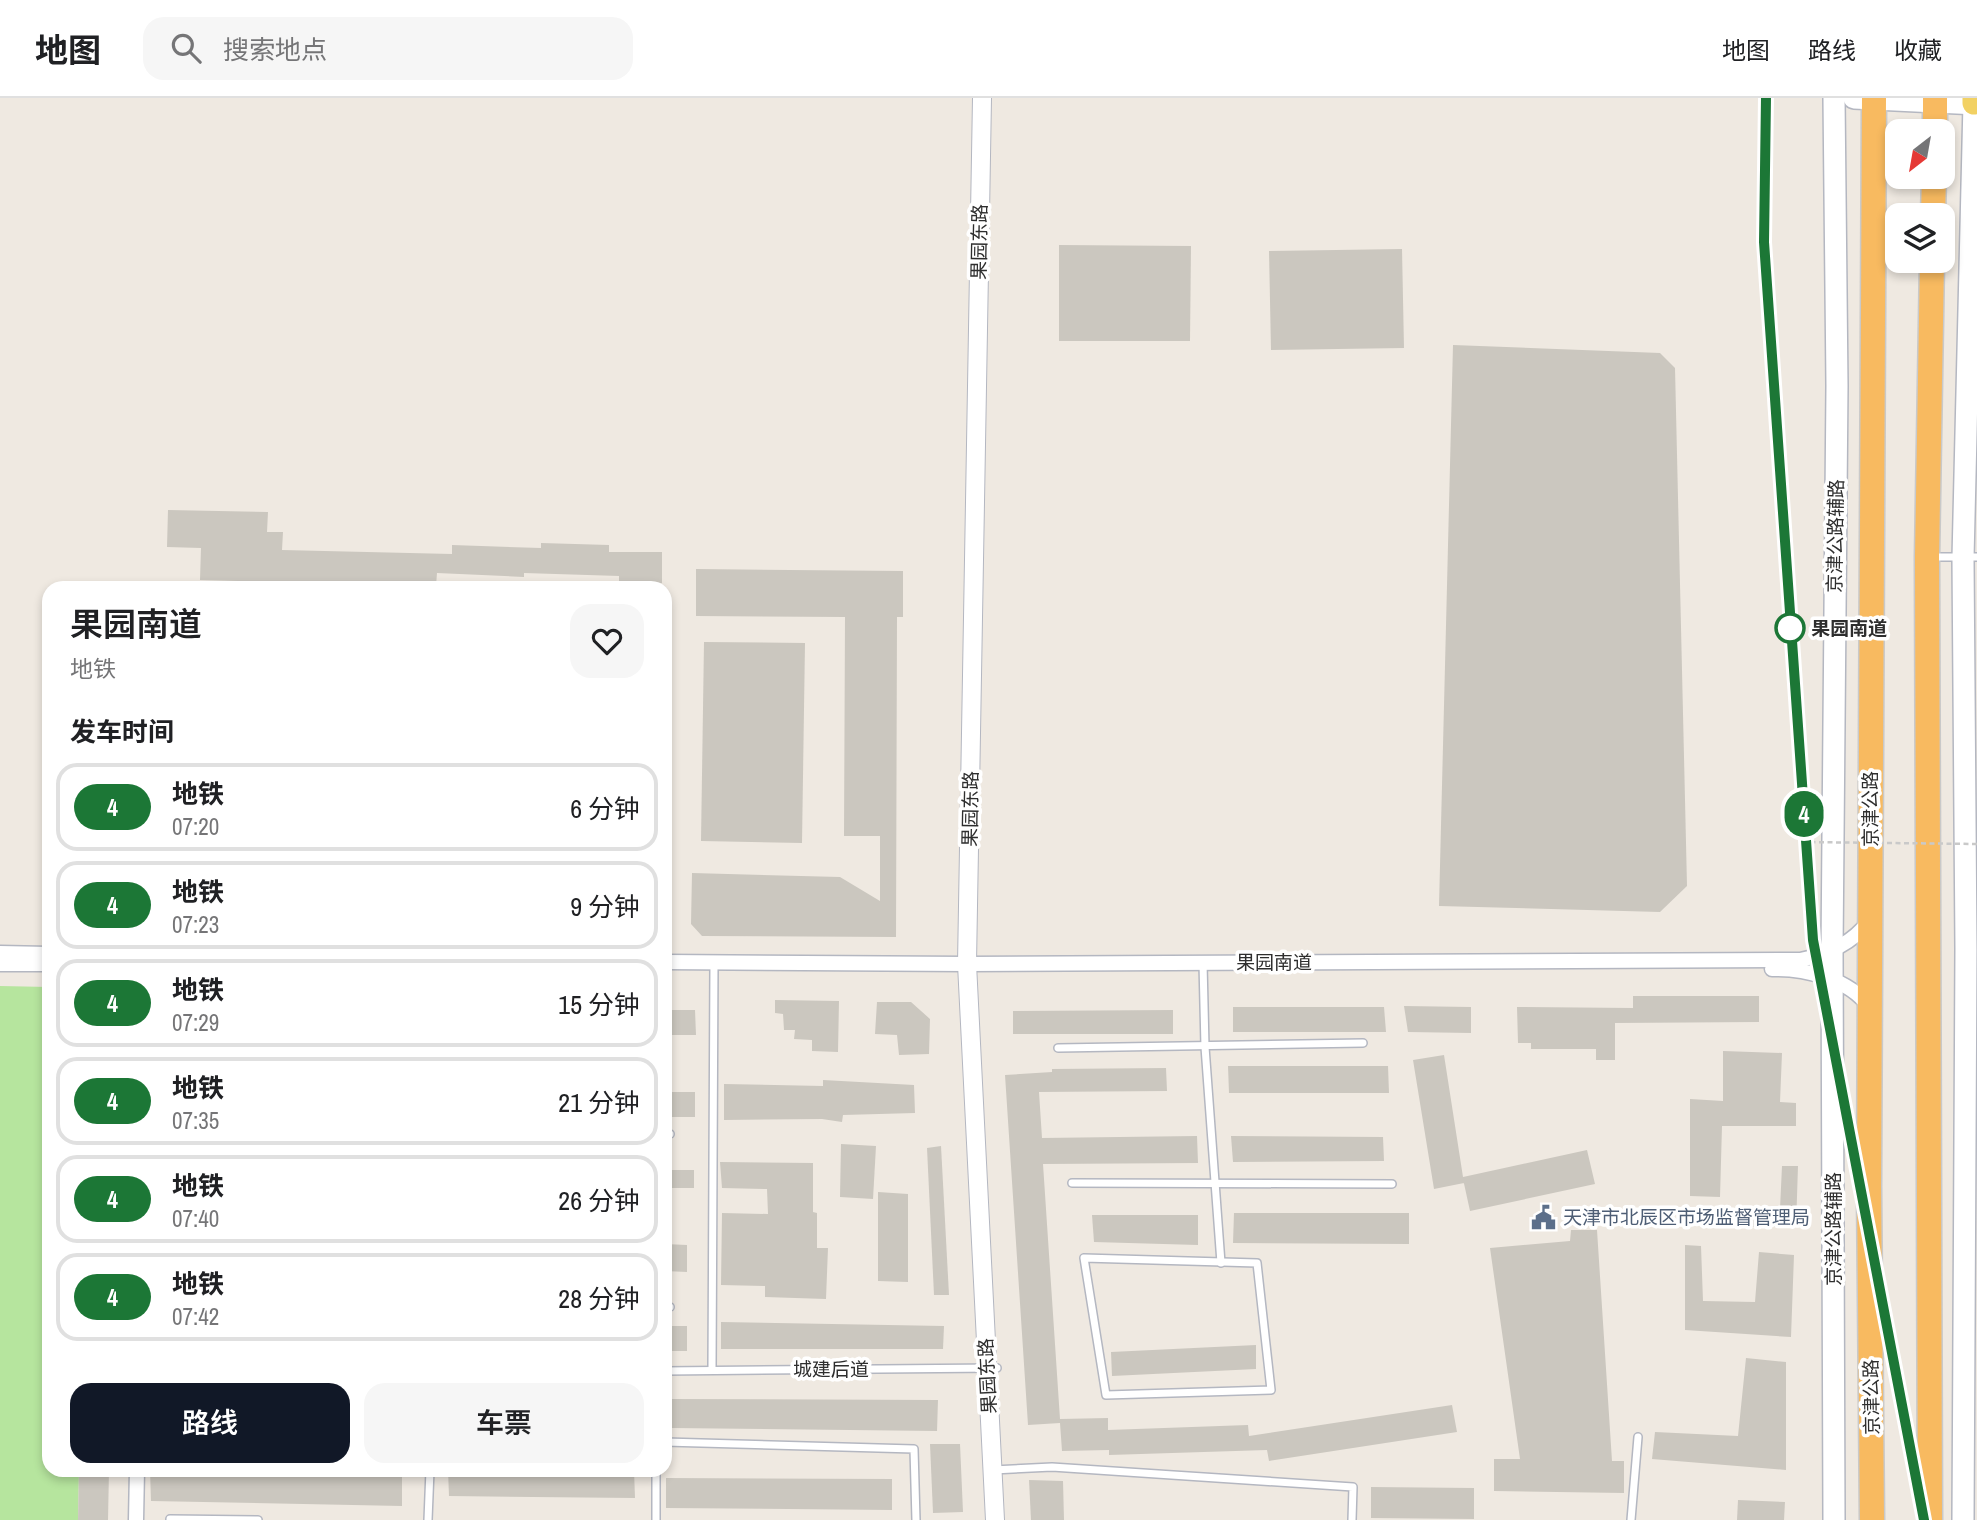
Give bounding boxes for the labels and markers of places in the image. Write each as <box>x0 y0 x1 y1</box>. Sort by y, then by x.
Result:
marker: 果园南道 <box>1775 613 1805 643</box>
place label: 果园南道 <box>1811 615 1887 641</box>
public building icon: 天津市北辰区市场监督管理局 <box>1529 1203 1557 1231</box>
place label: 天津市北辰区市场监督管理局 <box>1563 1204 1810 1230</box>

